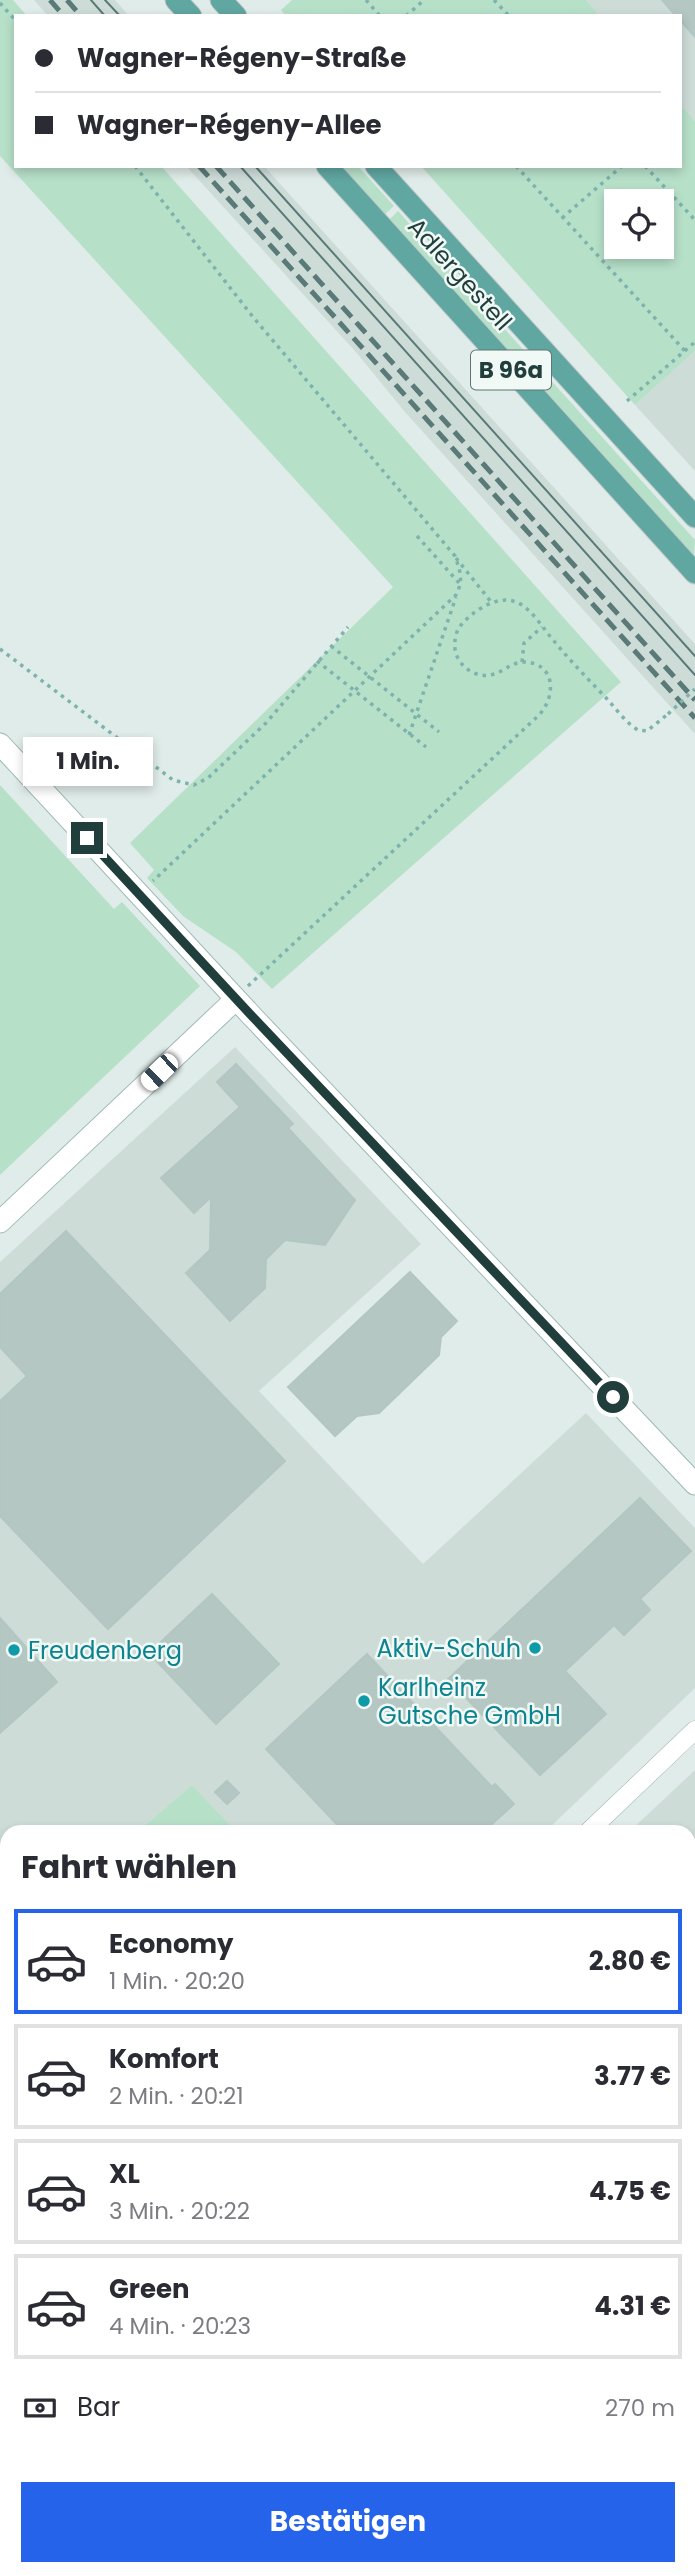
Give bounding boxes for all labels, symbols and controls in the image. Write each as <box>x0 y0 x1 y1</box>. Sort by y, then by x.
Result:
text: Wagner-Régeny-Straße <box>77 40 406 76</box>
text: Wagner-Régeny-Allee <box>77 107 382 143</box>
map controls <box>604 189 674 259</box>
button: locate <box>604 189 674 259</box>
street label: Adlergestell <box>400 210 520 338</box>
road number: B 96a <box>471 350 551 390</box>
callout: 1 Min. <box>22 736 152 786</box>
text: 1 Min. <box>56 745 120 777</box>
route end <box>71 822 103 854</box>
car <box>137 1050 182 1094</box>
route start <box>597 1381 629 1413</box>
place label: Aktiv-Schuh <box>376 1632 521 1665</box>
place label: Freudenberg <box>28 1634 182 1667</box>
marker: Aktiv-Schuh <box>527 1640 543 1656</box>
marker: Freudenberg <box>6 1642 22 1658</box>
place label: Karlheinz Gutsche GmbH <box>378 1671 561 1732</box>
marker: Karlheinz Gutsche GmbH <box>356 1693 372 1709</box>
text: Fahrt wählen <box>21 1844 237 1889</box>
text: Economy <box>109 1926 233 1962</box>
icon: car <box>25 1930 88 1993</box>
text: 2.80 € <box>589 1943 671 1979</box>
text: 1 Min. · 20:20 <box>109 1965 245 1997</box>
text: Komfort <box>109 2041 219 2077</box>
icon: car <box>25 2045 88 2108</box>
text: 3.77 € <box>594 2058 671 2094</box>
text: 2 Min. · 20:21 <box>109 2080 244 2112</box>
text: XL <box>109 2156 140 2192</box>
icon: car <box>25 2160 88 2223</box>
text: 4.75 € <box>589 2173 671 2209</box>
text: 3 Min. · 20:22 <box>109 2195 250 2227</box>
text: Green <box>109 2271 190 2307</box>
icon: car <box>25 2275 88 2338</box>
text: 4.31 € <box>594 2288 671 2324</box>
text: 4 Min. · 20:23 <box>109 2310 251 2342</box>
icon: cash <box>21 2389 59 2427</box>
text: Bar <box>77 2389 120 2425</box>
text: 270 m <box>605 2392 675 2424</box>
button: Bestätigen <box>21 2482 675 2562</box>

